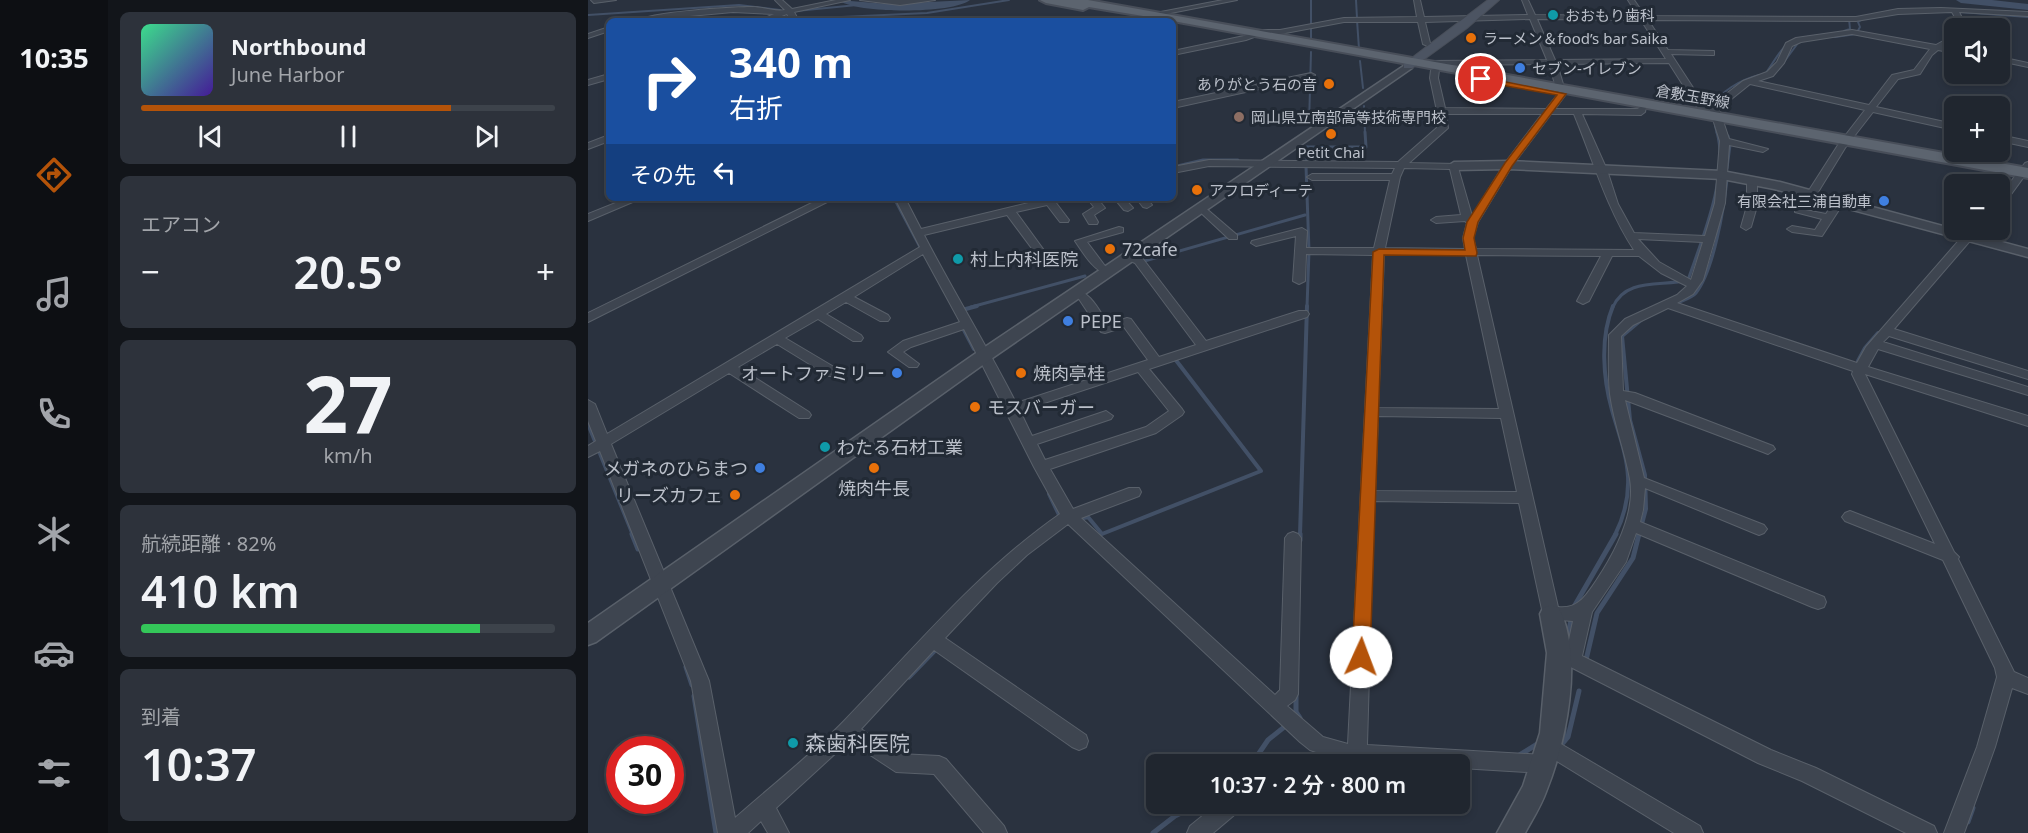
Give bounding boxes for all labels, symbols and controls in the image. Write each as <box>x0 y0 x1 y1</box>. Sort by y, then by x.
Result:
place label: おおもり歯科 <box>1565 5 1655 25</box>
marker: おおもり歯科 <box>1546 8 1560 22</box>
map controls <box>1944 18 2010 240</box>
button: sound <box>1944 18 2010 84</box>
place label: ラーメン＆food’s bar Saika <box>1483 28 1668 48</box>
text: Northbound <box>231 31 366 61</box>
marker: ラーメン＆food’s bar Saika <box>1464 31 1478 45</box>
text: 340 m <box>729 33 853 90</box>
text: 10:35 <box>19 39 89 76</box>
icon: right <box>630 42 708 120</box>
pin <box>1455 53 1506 104</box>
place label: セブン-イレブン <box>1532 58 1642 78</box>
text: June Harbor <box>231 61 345 88</box>
marker: セブン-イレブン <box>1513 61 1527 75</box>
icon: arrive <box>1464 62 1497 95</box>
place label: ありがとう石の音 <box>1197 74 1317 94</box>
marker: ありがとう石の音 <box>1322 77 1336 91</box>
street label: 倉敷玉野線 <box>1654 80 1732 112</box>
text: 右折 <box>729 89 783 126</box>
button: + <box>1944 96 2010 162</box>
place label: 岡山県立南部高等技術専門校 <box>1251 107 1446 127</box>
marker: 岡山県立南部高等技術専門校 <box>1232 110 1246 124</box>
icon: previous <box>194 120 227 153</box>
icon: pause <box>332 120 365 153</box>
icon: next <box>470 120 503 153</box>
marker: Petit Chai <box>1324 127 1338 141</box>
place label: Petit Chai <box>1297 142 1365 162</box>
icon: directions <box>33 154 75 196</box>
icon: left <box>708 156 741 189</box>
text: その先 <box>630 159 696 189</box>
button: − <box>1944 174 2010 240</box>
place label: アフロディーテ <box>1209 180 1313 200</box>
marker: アフロディーテ <box>1190 183 1204 197</box>
place label: 有限会社三浦自動車 <box>1737 191 1872 211</box>
marker: 有限会社三浦自動車 <box>1877 194 1891 208</box>
text: エアコン <box>141 211 221 238</box>
place label: 72cafe <box>1122 237 1178 261</box>
text: 20.5° <box>294 241 402 302</box>
marker: 72cafe <box>1103 242 1117 256</box>
place label: 村上内科医院 <box>970 247 1078 271</box>
text: − <box>141 249 160 294</box>
text: + <box>536 249 555 294</box>
marker: 村上内科医院 <box>951 252 965 266</box>
icon: music <box>33 273 75 315</box>
place label: PEPE <box>1080 309 1122 333</box>
marker: PEPE <box>1061 314 1075 328</box>
text: 27 <box>303 350 393 456</box>
place label: オートファミリー <box>741 361 885 385</box>
place label: 焼肉亭桂 <box>1033 361 1105 385</box>
marker: オートファミリー <box>890 366 904 380</box>
marker: 焼肉亭桂 <box>1014 366 1028 380</box>
icon: phone <box>33 393 75 435</box>
place label: モスバーガー <box>987 395 1095 419</box>
marker: モスバーガー <box>968 400 982 414</box>
place label: わたる石材工業 <box>837 435 963 459</box>
marker: わたる石材工業 <box>818 440 832 454</box>
text: km/h <box>323 442 373 469</box>
place label: メガネのひらまつ <box>604 456 748 480</box>
marker: メガネのひらまつ <box>753 461 767 475</box>
marker: 焼肉牛長 <box>867 461 881 475</box>
place label: 焼肉牛長 <box>838 476 910 500</box>
place label: リーズカフェ <box>616 483 723 507</box>
marker: リーズカフェ <box>728 488 742 502</box>
icon: climate <box>33 513 75 555</box>
text: 航続距離 · 82% <box>141 530 276 557</box>
text: 410 km <box>141 560 300 621</box>
position arrow <box>1329 625 1393 689</box>
icon: car <box>33 632 75 674</box>
text: 到着 <box>141 703 181 730</box>
place label: 森歯科医院 <box>805 729 910 757</box>
text: 10:37 <box>141 733 256 794</box>
speed limit sign: 30 <box>606 736 684 814</box>
marker: 森歯科医院 <box>786 736 800 750</box>
icon: filters <box>33 752 75 794</box>
text: 10:37 · 2 分 · 800 m <box>1210 769 1406 799</box>

